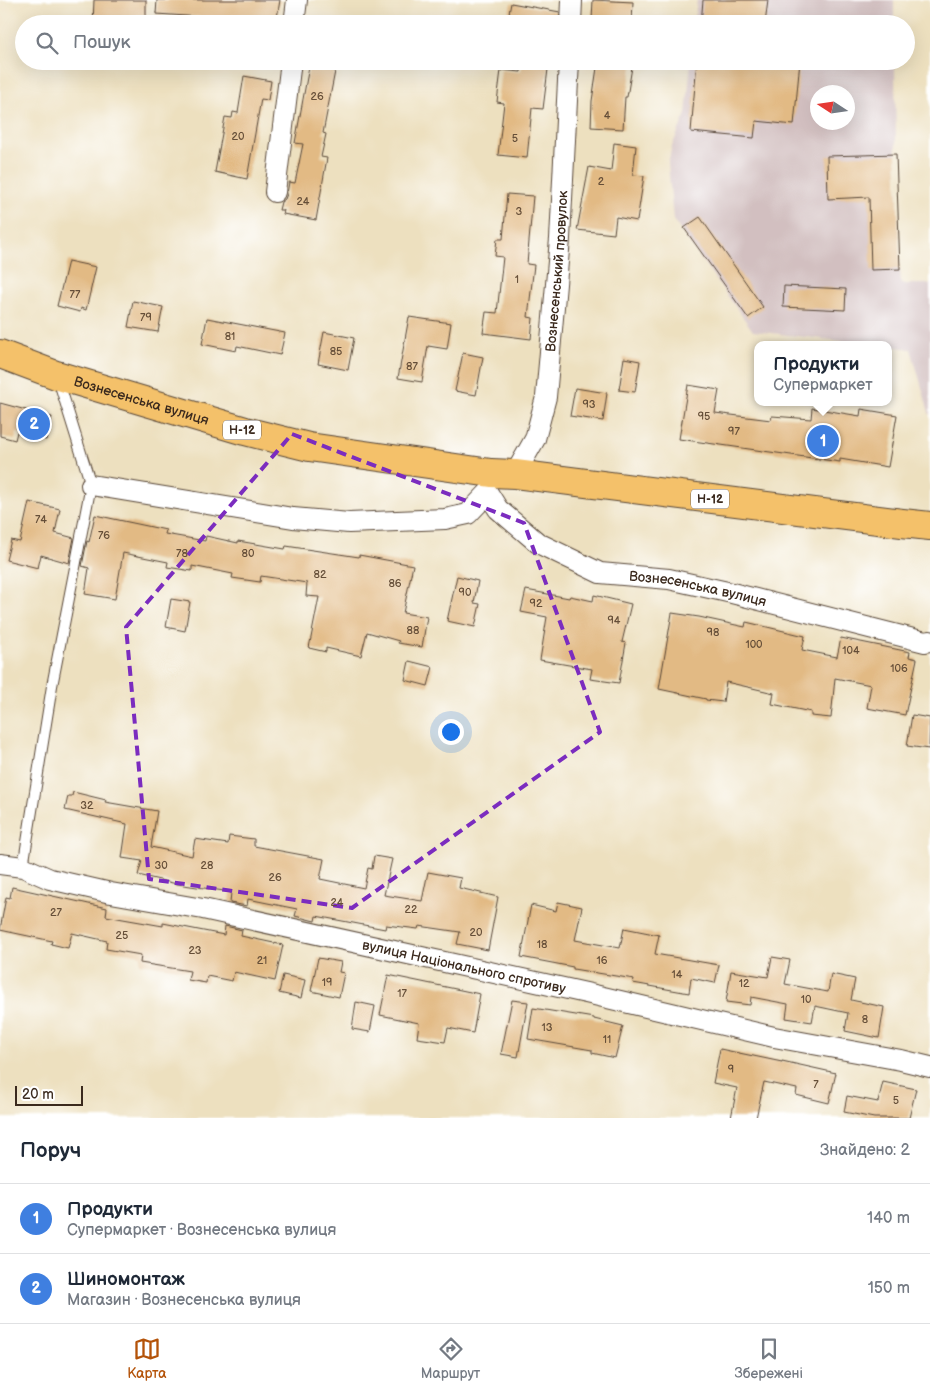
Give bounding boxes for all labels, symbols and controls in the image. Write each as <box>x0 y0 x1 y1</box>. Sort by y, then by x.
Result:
search box <box>15 15 915 70</box>
icon: search <box>33 29 61 57</box>
text: Пошук <box>73 31 131 54</box>
north arrow <box>810 85 855 130</box>
house number: 26 <box>310 90 324 103</box>
house number: 4 <box>604 109 611 122</box>
house number: 20 <box>232 130 245 143</box>
house number: 5 <box>512 132 518 145</box>
house number: 2 <box>598 175 605 188</box>
street label: Вознесенський провулок <box>542 190 571 353</box>
house number: 24 <box>296 195 310 208</box>
house number: 3 <box>516 205 523 218</box>
house number: 1 <box>515 273 519 286</box>
house number: 77 <box>70 288 81 301</box>
house number: 79 <box>140 311 152 324</box>
house number: 81 <box>225 330 235 343</box>
popup <box>754 341 892 406</box>
house number: 85 <box>330 345 342 358</box>
text: Продукти <box>773 353 859 376</box>
house number: 87 <box>406 360 418 373</box>
street label: Вознесенська вулиця <box>72 373 211 429</box>
text: Супермаркет <box>773 376 873 395</box>
house number: 93 <box>582 398 596 411</box>
pin: 2 <box>18 405 50 443</box>
house number: 95 <box>698 410 710 423</box>
road number: Н-12 <box>223 420 261 440</box>
pin: 1 <box>807 422 839 460</box>
house number: 97 <box>728 425 740 438</box>
road number: Н-12 <box>691 489 729 508</box>
house number: 74 <box>35 513 47 526</box>
house number: 76 <box>98 529 110 542</box>
house number: 78 <box>176 547 188 560</box>
house number: 80 <box>242 547 255 560</box>
house number: 82 <box>314 568 327 581</box>
street label: Вознесенська вулиця <box>628 568 768 610</box>
house number: 86 <box>388 577 402 590</box>
house number: 90 <box>459 586 472 599</box>
house number: 92 <box>530 597 543 610</box>
house number: 94 <box>607 614 621 627</box>
house number: 88 <box>407 624 419 637</box>
house number: 98 <box>707 626 719 639</box>
house number: 100 <box>745 638 763 651</box>
house number: 104 <box>842 644 860 657</box>
house number: 106 <box>890 662 908 675</box>
your location <box>438 719 464 745</box>
house number: 32 <box>80 799 94 812</box>
house number: 30 <box>154 859 168 872</box>
house number: 28 <box>201 859 213 872</box>
house number: 26 <box>268 871 282 884</box>
house number: 24 <box>330 896 344 909</box>
house number: 22 <box>405 903 418 916</box>
house number: 27 <box>50 906 63 919</box>
house number: 20 <box>470 926 483 939</box>
house number: 25 <box>116 929 128 942</box>
street label: вулиця Національного спротиву <box>361 936 568 997</box>
house number: 18 <box>537 938 547 951</box>
house number: 23 <box>188 944 202 957</box>
house number: 21 <box>257 954 267 967</box>
house number: 16 <box>597 954 608 967</box>
house number: 14 <box>672 968 683 981</box>
house number: 19 <box>322 976 332 989</box>
house number: 12 <box>739 977 750 990</box>
house number: 17 <box>397 987 407 1000</box>
house number: 10 <box>801 993 812 1006</box>
house number: 8 <box>862 1013 868 1026</box>
house number: 13 <box>541 1021 553 1034</box>
house number: 11 <box>603 1033 611 1046</box>
house number: 9 <box>728 1063 734 1076</box>
house number: 7 <box>813 1078 819 1091</box>
scale bar <box>15 1083 82 1106</box>
text: 20 m <box>22 1086 54 1103</box>
house number: 5 <box>893 1094 899 1107</box>
text: Поруч <box>20 1138 81 1163</box>
text: Знайдено: 2 <box>820 1141 910 1160</box>
text: Продукти <box>67 1198 153 1221</box>
text: 1 <box>33 1209 39 1228</box>
text: 140 m <box>867 1209 910 1228</box>
text: Супермаркет · Вознесенська вулиця <box>67 1221 336 1240</box>
text: Шиномонтаж <box>67 1268 185 1291</box>
text: 2 <box>31 1279 41 1298</box>
text: 150 m <box>868 1279 910 1298</box>
text: Магазин · Вознесенська вулиця <box>67 1291 301 1310</box>
tab: Карта <box>127 1335 167 1382</box>
tab: Маршрут <box>421 1335 480 1382</box>
tab: Збережені <box>735 1335 803 1382</box>

